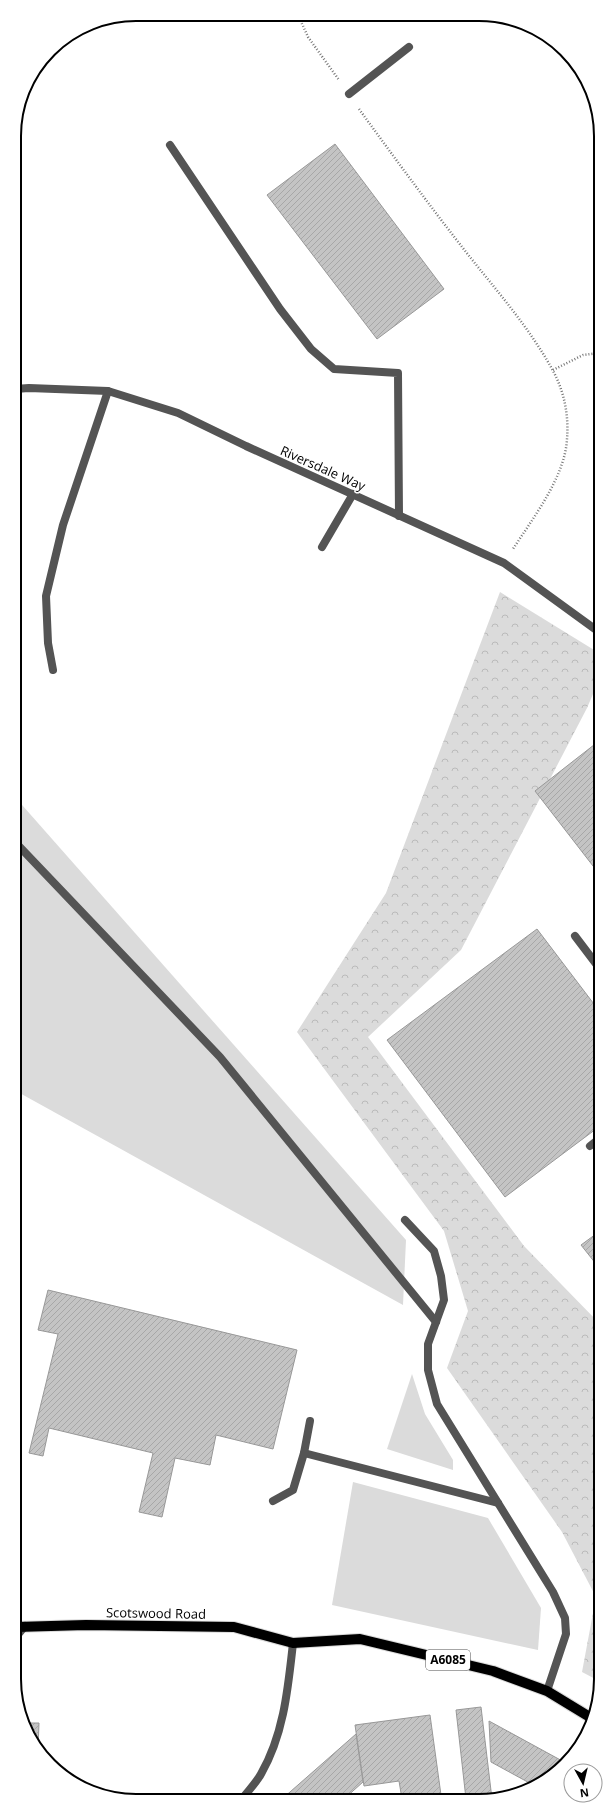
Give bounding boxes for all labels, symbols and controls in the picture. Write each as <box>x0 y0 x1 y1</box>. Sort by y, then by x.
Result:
street label: Riversdale Way <box>278 441 369 495</box>
street label: Scotswood Road <box>106 1603 206 1623</box>
road number: A6085 <box>426 1650 470 1670</box>
north arrow <box>563 1763 603 1803</box>
text: N <box>579 1785 590 1801</box>

